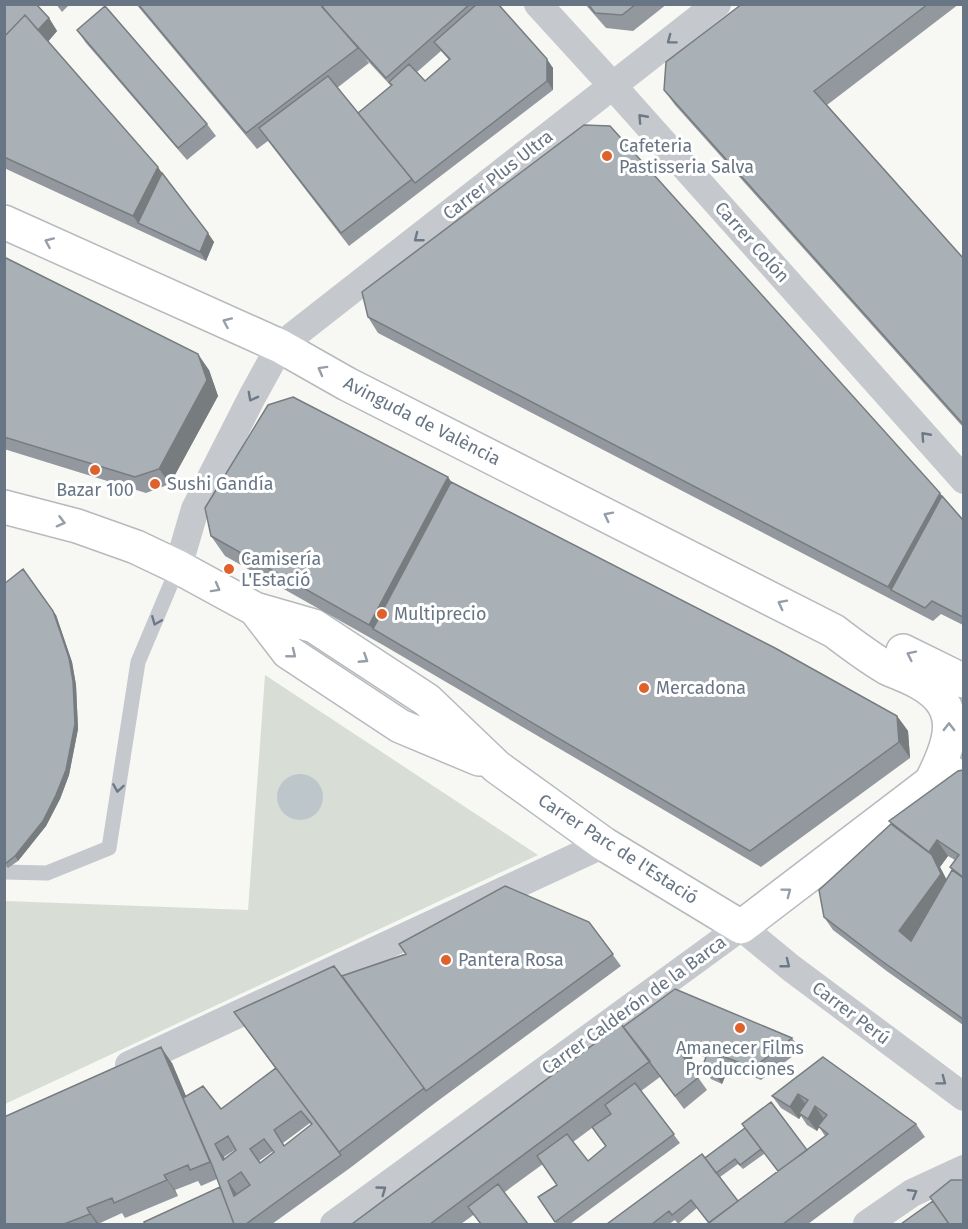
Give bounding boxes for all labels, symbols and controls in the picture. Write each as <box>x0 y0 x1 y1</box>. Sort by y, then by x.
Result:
one-way arrow <box>666 33 677 44</box>
one-way arrow <box>638 114 649 125</box>
street label: Carrer Plus Ultra <box>439 125 557 225</box>
place label: Cafeteria Pastisseria Salva <box>619 135 754 178</box>
marker: Cafeteria Pastisseria Salva <box>600 149 614 163</box>
street label: Carrer Colón <box>710 197 794 287</box>
one-way arrow <box>414 230 425 241</box>
one-way arrow <box>44 237 55 249</box>
one-way arrow <box>222 317 233 329</box>
one-way arrow <box>318 366 328 377</box>
street label: Avinguda de València <box>340 372 504 470</box>
one-way arrow <box>248 391 259 402</box>
one-way arrow <box>921 432 932 443</box>
marker: Bazar 100 <box>88 463 102 477</box>
place label: Sushi Gandía <box>167 473 274 495</box>
marker: Sushi Gandía <box>148 477 162 491</box>
place label: Bazar 100 <box>56 479 134 501</box>
one-way arrow <box>604 512 614 523</box>
one-way arrow <box>55 515 66 527</box>
place label: Camisería L'Estació <box>241 548 321 591</box>
marker: Camisería L'Estació <box>222 562 236 576</box>
one-way arrow <box>210 581 221 592</box>
one-way arrow <box>777 600 788 612</box>
place label: Multiprecio <box>394 603 486 625</box>
marker: Multiprecio <box>375 607 389 621</box>
one-way arrow <box>151 614 163 625</box>
one-way arrow <box>285 646 296 657</box>
one-way arrow <box>907 651 917 662</box>
one-way arrow <box>357 652 368 663</box>
place label: Mercadona <box>656 677 746 699</box>
marker: Mercadona <box>637 681 651 695</box>
one-way arrow <box>943 722 955 731</box>
one-way arrow <box>113 783 125 792</box>
street label: Carrer Parc de l'Estació <box>534 789 702 909</box>
one-way arrow <box>781 888 792 899</box>
street label: Carrer Calderón de la Barca <box>538 931 730 1079</box>
place label: Pantera Rosa <box>458 949 564 971</box>
marker: Pantera Rosa <box>439 953 453 967</box>
one-way arrow <box>780 956 791 967</box>
street label: Carrer Perú <box>808 977 894 1049</box>
marker: Amanecer Films Producciones <box>733 1021 747 1035</box>
place label: Amanecer Films Producciones <box>676 1037 804 1080</box>
one-way arrow <box>936 1074 947 1085</box>
one-way arrow <box>375 1186 386 1197</box>
one-way arrow <box>907 1189 917 1200</box>

